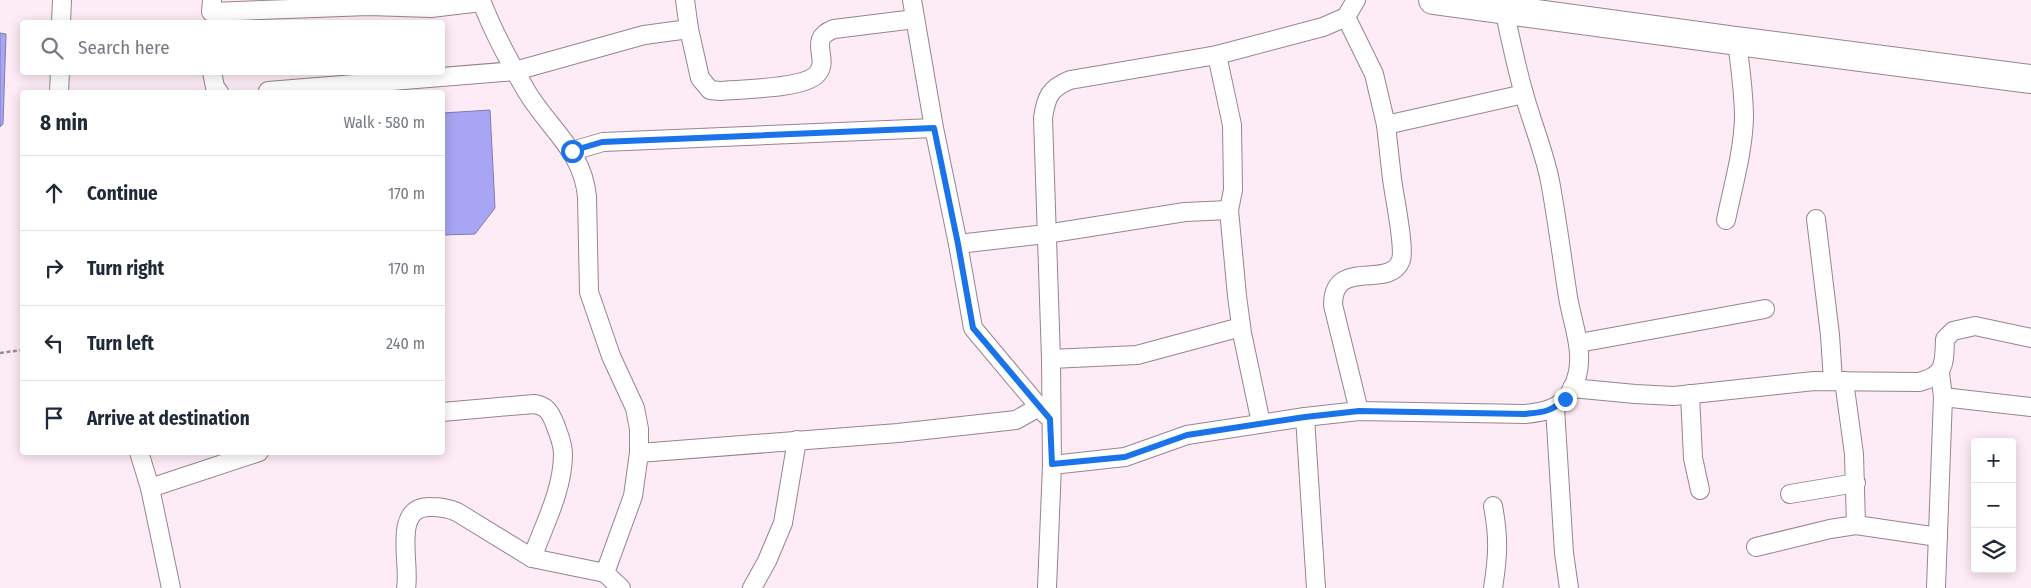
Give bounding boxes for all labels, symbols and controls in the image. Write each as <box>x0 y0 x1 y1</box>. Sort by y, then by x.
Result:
search box <box>20 20 445 75</box>
icon: search <box>38 34 66 62</box>
text: Search here <box>78 36 170 59</box>
text: 8 min <box>40 110 88 136</box>
text: Walk · 580 m <box>343 113 425 132</box>
route start <box>561 140 584 163</box>
icon: ahead <box>40 179 68 207</box>
text: Continue <box>87 182 158 205</box>
text: 170 m <box>388 184 425 203</box>
icon: right <box>40 254 68 282</box>
text: Turn right <box>87 257 164 280</box>
text: 170 m <box>388 259 425 278</box>
icon: left <box>40 329 68 357</box>
text: Turn left <box>87 332 154 355</box>
text: 240 m <box>386 334 425 353</box>
route end <box>1554 388 1577 411</box>
icon: arrive <box>40 404 68 432</box>
text: Arrive at destination <box>87 407 250 430</box>
map controls <box>1971 438 2016 573</box>
button: + <box>1971 438 2016 483</box>
button: − <box>1971 483 2016 528</box>
button: layers <box>1971 528 2016 573</box>

